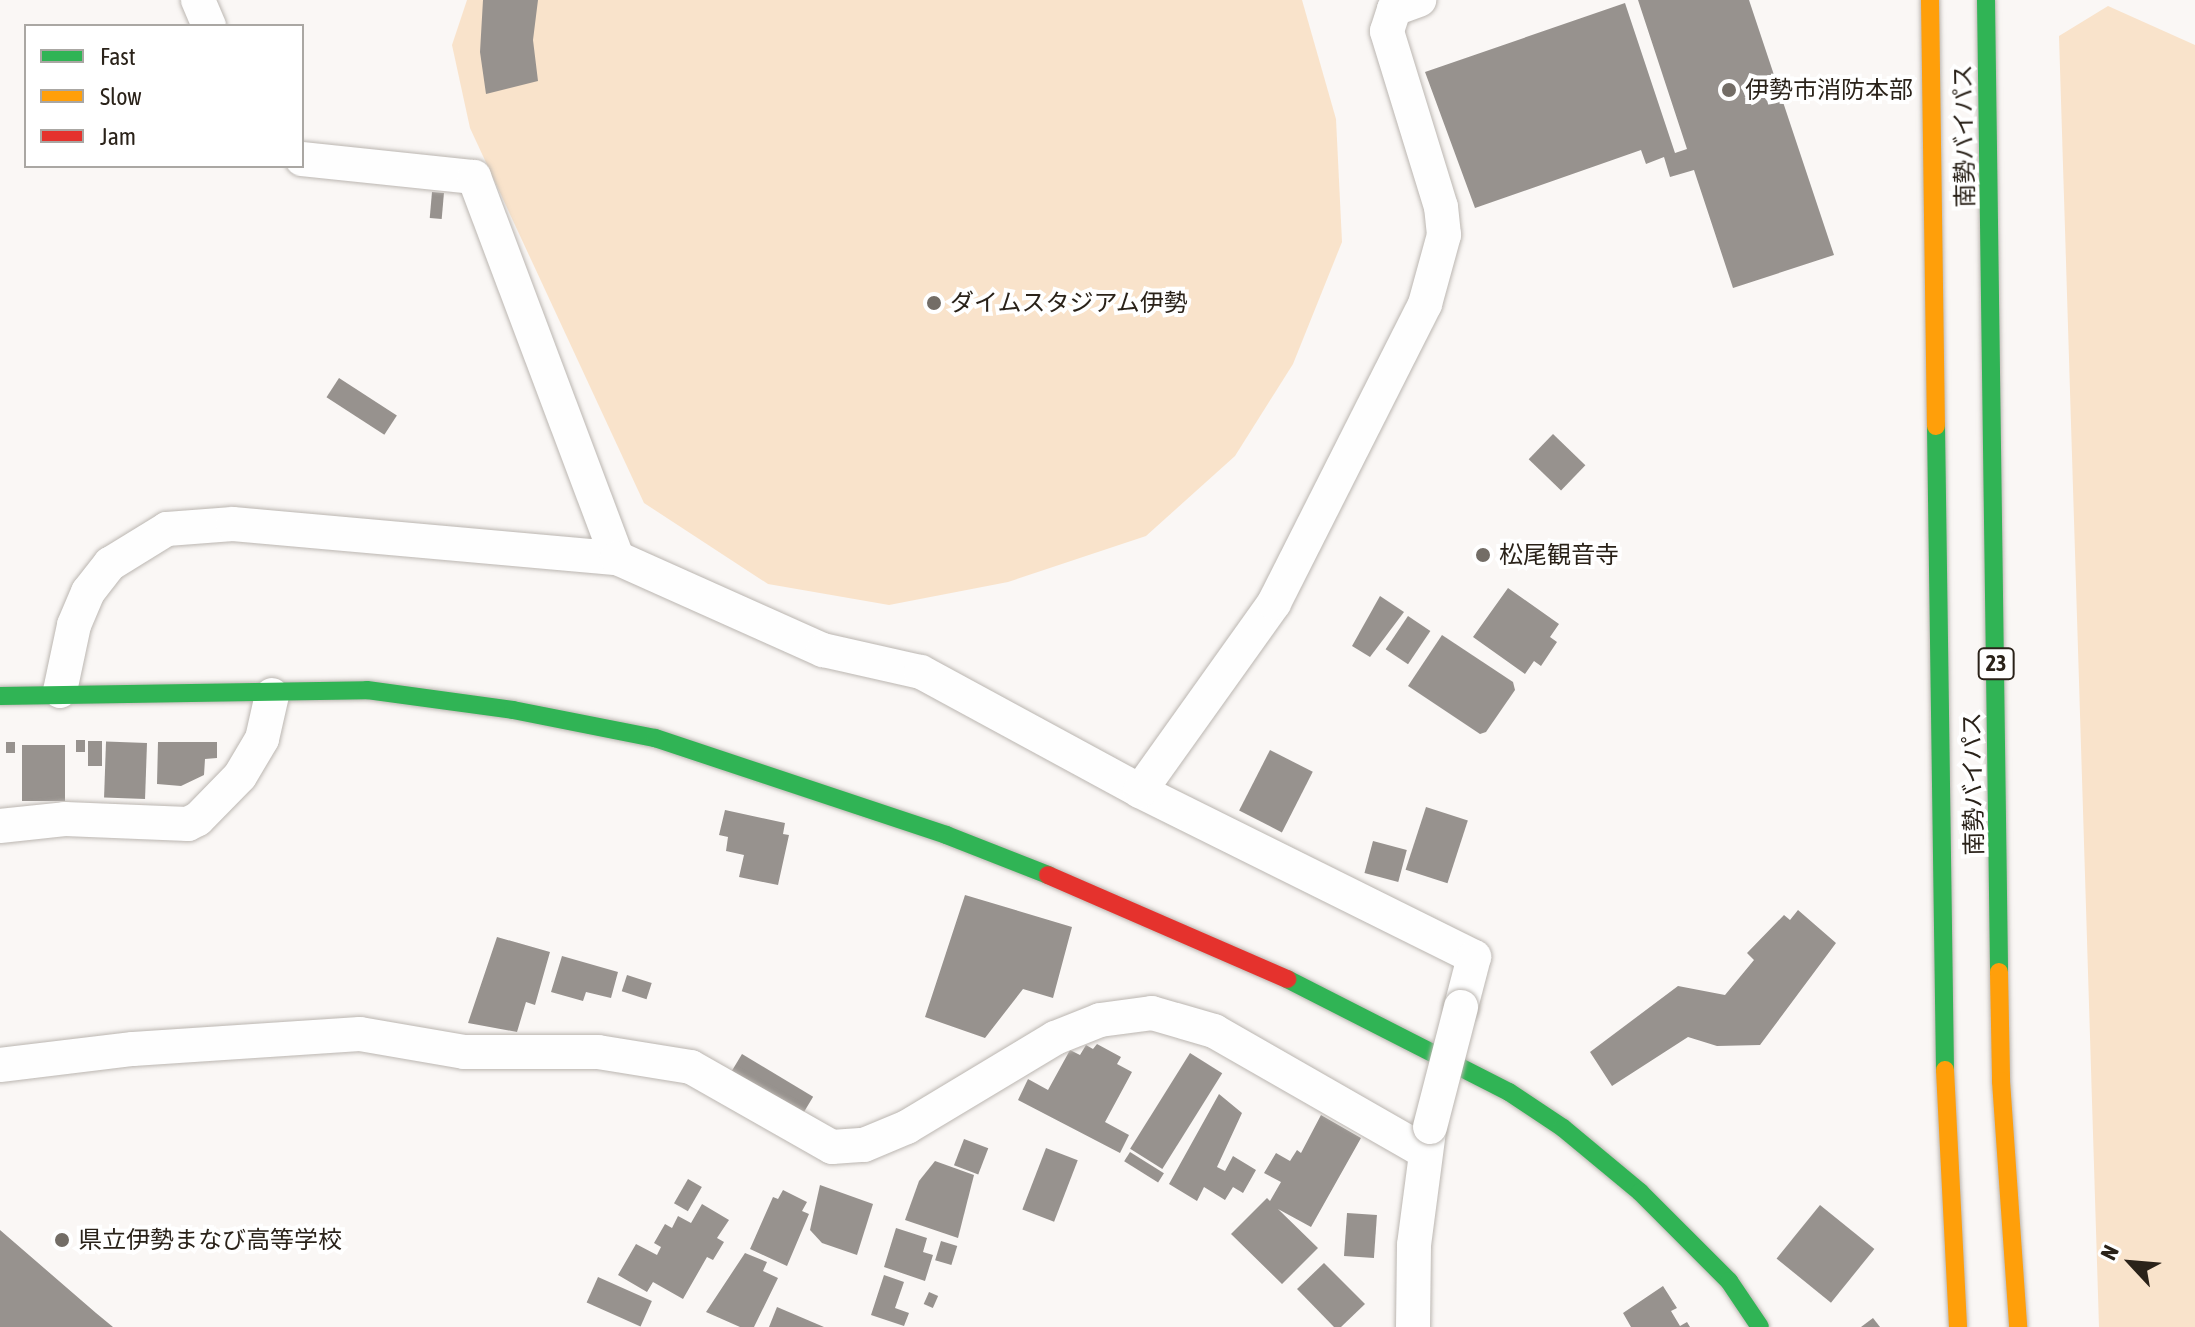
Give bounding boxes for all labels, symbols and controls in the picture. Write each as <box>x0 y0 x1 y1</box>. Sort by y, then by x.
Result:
legend <box>24 24 304 168</box>
text: Fast <box>100 43 136 70</box>
street label: 南勢バイパス <box>1948 64 1980 208</box>
place label: 伊勢市消防本部 <box>1745 76 1913 104</box>
marker: 伊勢市消防本部 <box>1720 81 1738 99</box>
text: Slow <box>100 83 142 110</box>
text: Jam <box>100 123 136 150</box>
place label: ダイムスタジアム伊勢 <box>950 289 1190 317</box>
marker: ダイムスタジアム伊勢 <box>925 294 943 312</box>
place label: 松尾観音寺 <box>1499 541 1619 569</box>
marker: 松尾観音寺 <box>1474 546 1492 564</box>
road number: 23 <box>1976 646 2016 682</box>
street label: 南勢バイパス <box>1957 712 1989 856</box>
north arrow <box>2091 1223 2171 1303</box>
place label: 県立伊勢まなび高等学校 <box>78 1226 342 1254</box>
marker: 県立伊勢まなび高等学校 <box>53 1231 71 1249</box>
text: N <box>2095 1241 2124 1264</box>

